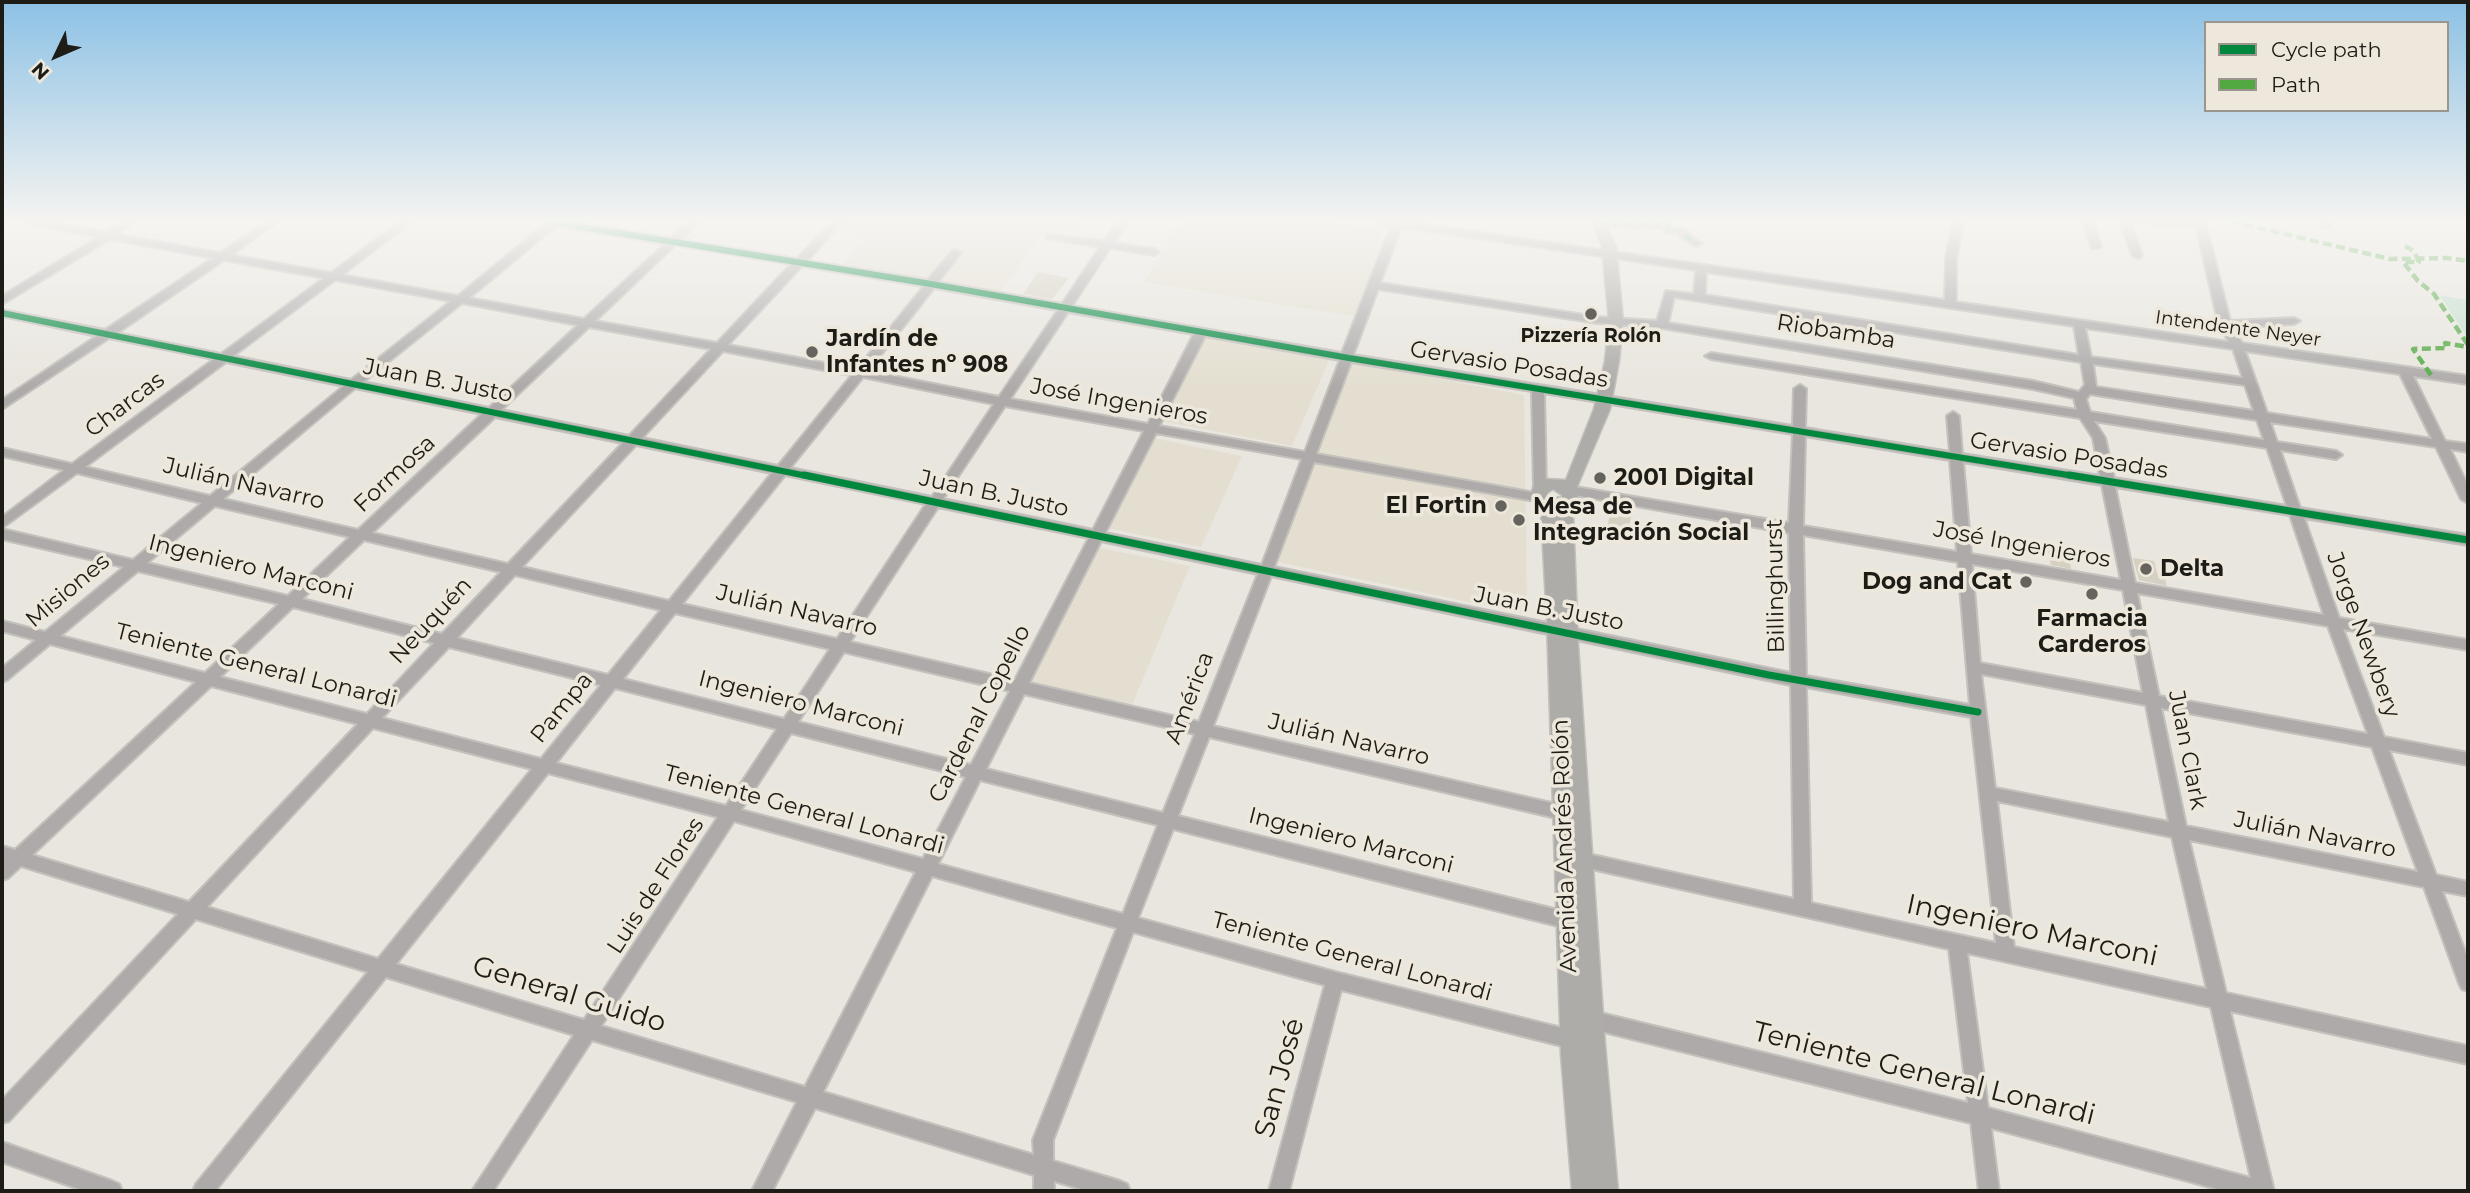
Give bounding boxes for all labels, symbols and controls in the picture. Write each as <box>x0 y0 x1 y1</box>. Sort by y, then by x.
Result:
north arrow <box>21 21 91 91</box>
legend <box>2204 21 2449 112</box>
text: Cycle path <box>2271 37 2382 62</box>
text: N <box>27 57 54 84</box>
text: Path <box>2271 72 2321 97</box>
marker: Pizzería Rolón <box>1583 306 1599 322</box>
street label: Intendente Neyer <box>2154 306 2322 352</box>
street label: Riobamba <box>1775 309 1897 355</box>
place label: Jardín de Infantes nº 908 <box>826 325 1008 379</box>
place label: Pizzería Rolón <box>1521 325 1661 347</box>
street label: Gervasio Posadas <box>1408 336 1610 394</box>
marker: Jardín de Infantes nº 908 <box>804 344 820 360</box>
street label: Juan B. Justo <box>361 353 515 409</box>
street label: Charcas <box>80 366 170 444</box>
street label: José Ingenieros <box>1028 373 1210 431</box>
street label: Gervasio Posadas <box>1968 427 2170 485</box>
street label: Formosa <box>349 429 441 519</box>
street label: Julián Navarro <box>161 452 327 516</box>
place label: 2001 Digital <box>1614 464 1754 492</box>
street label: Juan B. Justo <box>917 465 1071 523</box>
marker: 2001 Digital <box>1592 470 1608 486</box>
place label: El Fortin <box>1386 492 1487 520</box>
place label: Mesa de Integración Social <box>1533 493 1749 547</box>
marker: El Fortin <box>1493 498 1509 514</box>
marker: Mesa de Integración Social <box>1511 512 1527 528</box>
street label: José Ingenieros <box>1931 516 2113 574</box>
street label: Billinghurst <box>1761 519 1791 653</box>
street label: Ingeniero Marconi <box>146 529 356 607</box>
street label: Misiones <box>21 548 115 634</box>
street label: Jorge Newbery <box>2320 548 2406 722</box>
place label: Delta <box>2160 555 2224 583</box>
marker: Delta <box>2138 561 2154 577</box>
place label: Dog and Cat <box>1862 568 2012 596</box>
street label: Neuquén <box>384 572 478 670</box>
marker: Dog and Cat <box>2018 574 2034 590</box>
street label: Julián Navarro <box>714 579 880 643</box>
street label: Juan B. Justo <box>1472 581 1626 637</box>
marker: Farmacia Carderos <box>2084 586 2100 602</box>
place label: Farmacia Carderos <box>2036 605 2148 659</box>
street label: Teniente General Lonardi <box>113 618 399 714</box>
street label: Cardenal Copello <box>923 620 1037 808</box>
street label: América <box>1160 648 1220 748</box>
street label: Ingeniero Marconi <box>696 665 906 743</box>
street label: Pampa <box>525 667 599 749</box>
street label: Juan Clark <box>2162 688 2212 812</box>
street label: Julián Navarro <box>1266 708 1432 772</box>
street label: Avenida Andrés Rolón <box>1547 719 1583 973</box>
street label: Teniente General Lonardi <box>661 759 947 861</box>
street label: Ingeniero Marconi <box>1246 802 1456 880</box>
street label: Julián Navarro <box>2232 806 2398 864</box>
street label: Luis de Flores <box>602 813 710 959</box>
street label: Ingeniero Marconi <box>1903 888 2161 974</box>
street label: Teniente General Lonardi <box>1209 906 1495 1008</box>
street label: General Guido <box>468 950 670 1040</box>
street label: San José <box>1248 1015 1312 1141</box>
street label: Teniente General Lonardi <box>1749 1015 2099 1133</box>

